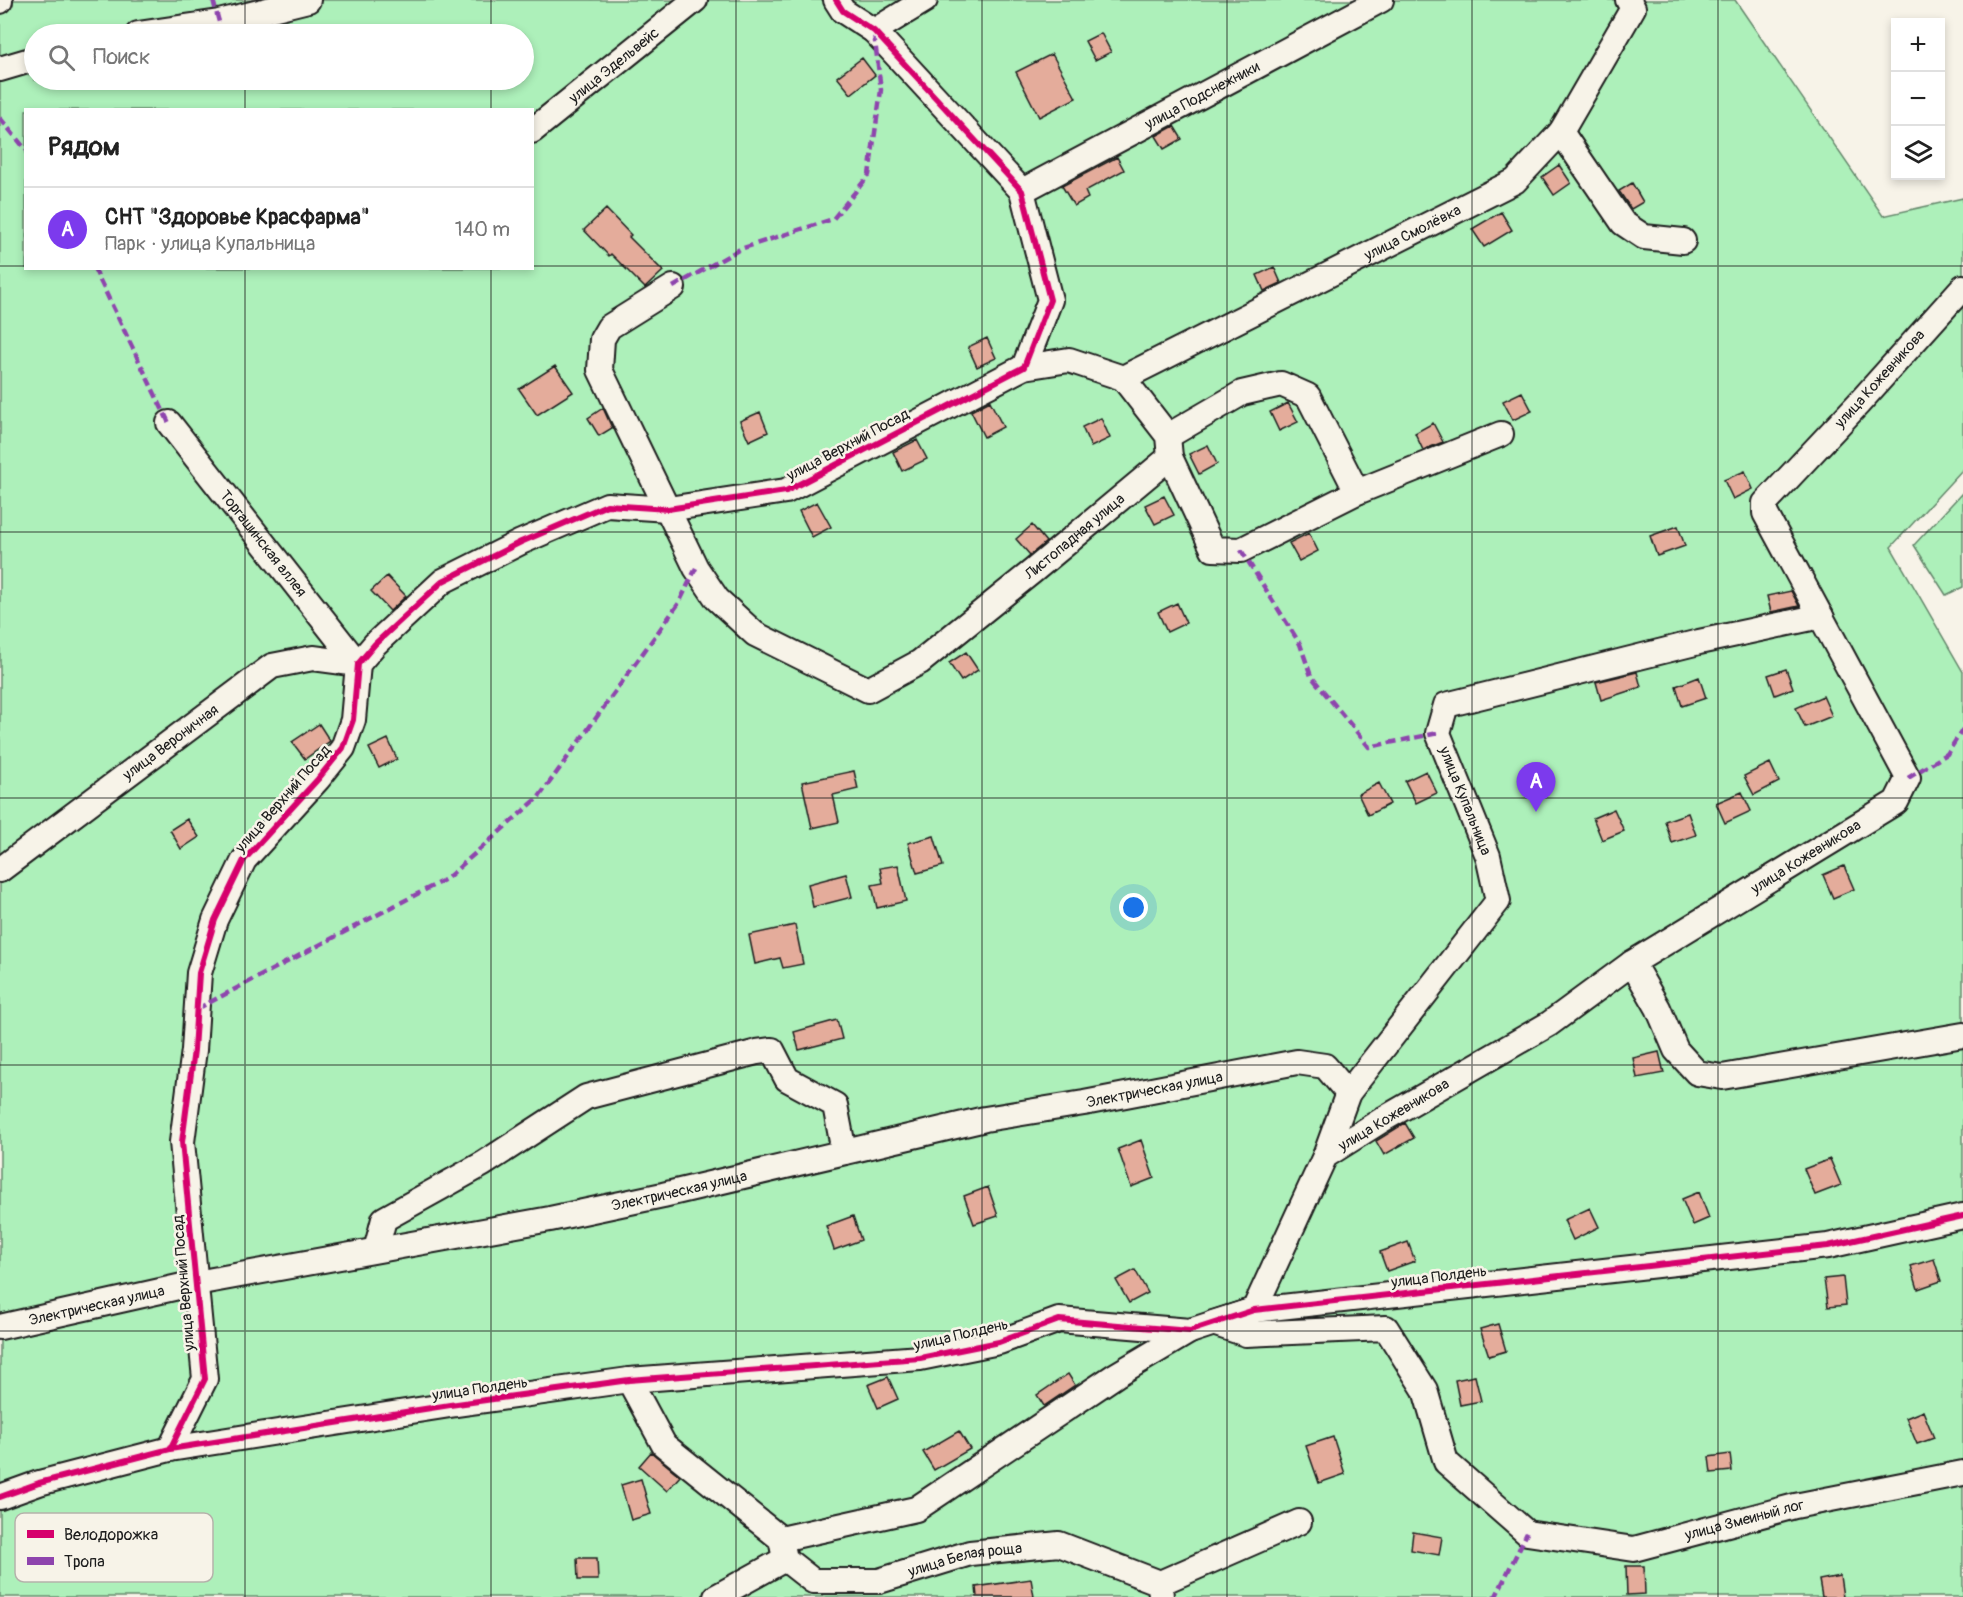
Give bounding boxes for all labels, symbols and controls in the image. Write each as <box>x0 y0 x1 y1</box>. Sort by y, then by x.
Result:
map controls <box>1891 18 1945 180</box>
button: + <box>1891 18 1945 72</box>
street label: улица Эдельвейс <box>564 23 663 108</box>
search box <box>24 24 534 90</box>
icon: search <box>45 41 78 74</box>
text: Поиск <box>93 43 150 71</box>
street label: улица Подснежники <box>1140 57 1263 134</box>
button: − <box>1891 72 1945 126</box>
button: layers <box>1891 126 1945 180</box>
text: Рядом <box>48 131 120 163</box>
street label: улица Смолёвка <box>1360 200 1464 265</box>
text: СНТ "Здоровье Красфарма" <box>105 203 370 231</box>
text: A <box>61 217 74 242</box>
text: 140 m <box>455 217 510 242</box>
text: Парк · улица Купальница <box>105 231 315 256</box>
street label: улица Кожевникова <box>1830 326 1929 433</box>
street label: улица Верхний Посад <box>782 405 913 486</box>
street label: Торгашинская аллея <box>216 486 311 601</box>
street label: Листопадная улица <box>1020 489 1129 584</box>
street label: улица Вероничная <box>118 700 222 785</box>
street label: улица Верхний Посад <box>230 741 335 857</box>
street label: улица Купальница <box>1434 743 1495 858</box>
pin: A <box>1516 762 1556 812</box>
street label: улица Кожевникова <box>1747 816 1864 899</box>
your location <box>1119 893 1148 922</box>
street label: Электрическая улица <box>1085 1067 1224 1112</box>
street label: улица Кожевникова <box>1334 1074 1453 1156</box>
street label: Электрическая улица <box>610 1166 749 1215</box>
street label: улица Верхний Посад <box>169 1214 199 1353</box>
street label: улица Полдень <box>1389 1262 1488 1292</box>
street label: Электрическая улица <box>27 1281 166 1330</box>
street label: улица Полдень <box>911 1315 1010 1355</box>
street label: улица Полдень <box>430 1373 529 1405</box>
street label: улица Змеиный лог <box>1682 1495 1805 1545</box>
legend <box>15 1513 213 1582</box>
text: Велодорожка <box>64 1525 158 1545</box>
street label: улица Белая роща <box>905 1538 1023 1581</box>
text: Тропа <box>64 1552 105 1572</box>

